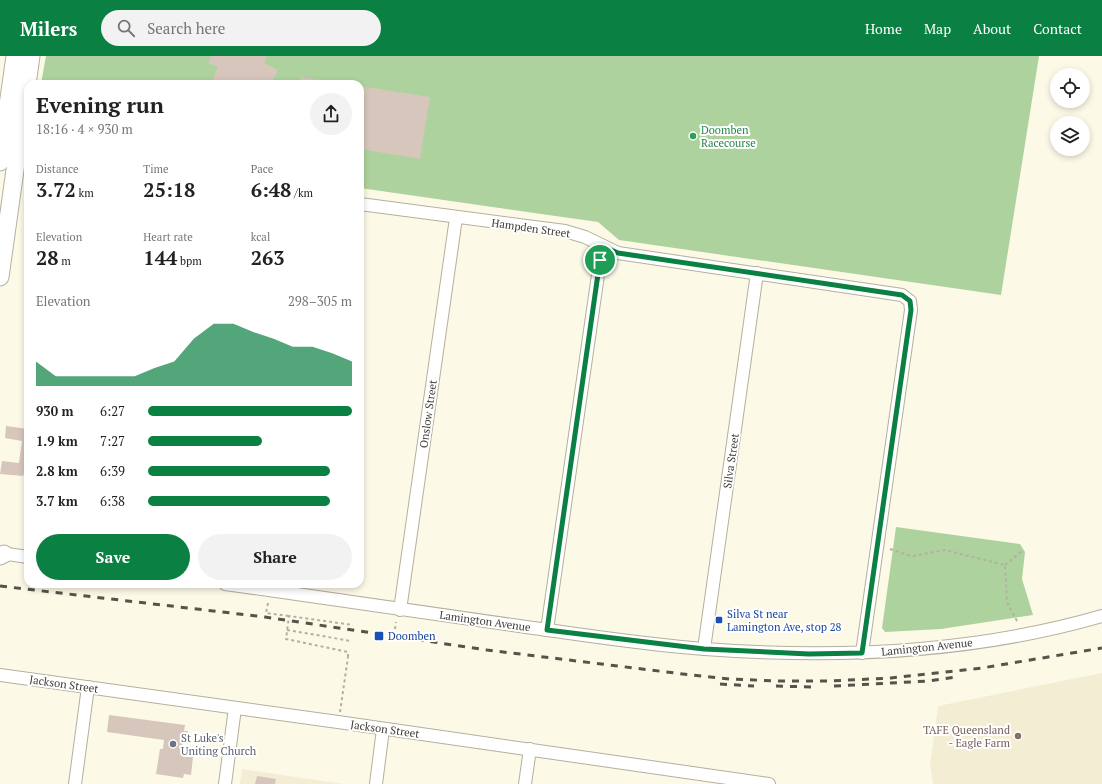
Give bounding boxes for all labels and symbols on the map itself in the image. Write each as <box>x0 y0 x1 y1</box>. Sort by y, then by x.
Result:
place label: Doomben Racecourse <box>701 123 756 150</box>
marker: Doomben Racecourse <box>688 131 698 141</box>
street label: Hampden Street <box>491 216 571 240</box>
pin <box>583 243 617 277</box>
street label: Onslow Street <box>416 379 440 449</box>
street label: Silva Street <box>720 432 742 490</box>
place label: Silva St near Lamington Ave, stop 28 <box>727 607 842 634</box>
street label: Lamington Avenue <box>439 608 532 634</box>
marker: Silva St near Lamington Ave, stop 28 <box>714 615 724 625</box>
place label: Doomben <box>388 629 436 643</box>
marker: Doomben <box>373 630 385 642</box>
street label: Lamington Avenue <box>881 635 974 659</box>
street label: Jackson Street <box>29 672 99 696</box>
street label: Jackson Street <box>350 717 420 741</box>
place label: TAFE Queensland - Eagle Farm <box>923 723 1010 750</box>
place label: St Luke's Uniting Church <box>181 731 257 758</box>
marker: TAFE Queensland - Eagle Farm <box>1013 731 1023 741</box>
marker: St Luke's Uniting Church <box>168 739 178 749</box>

